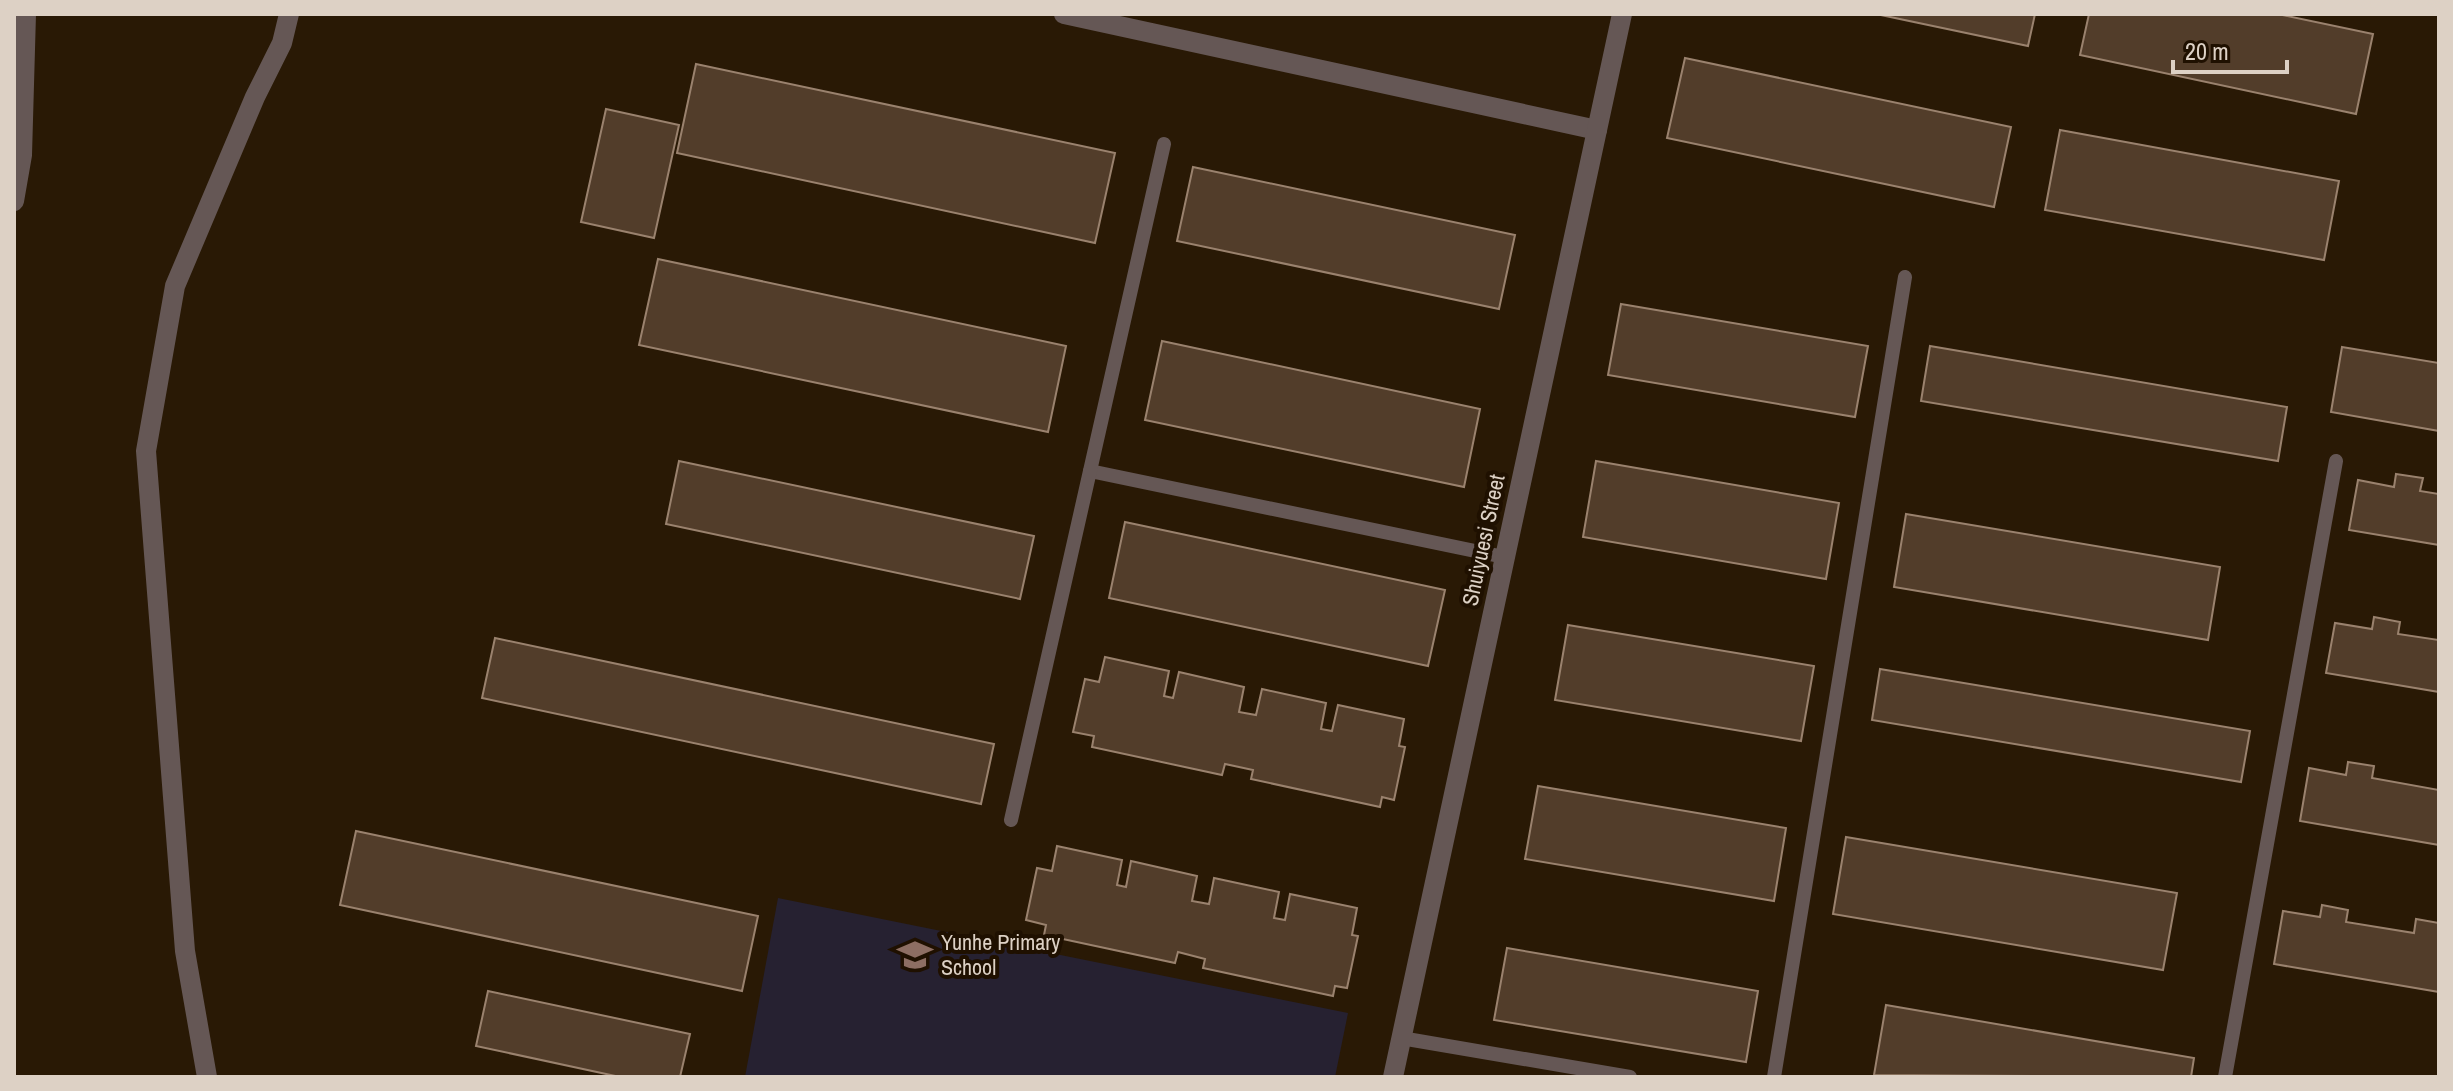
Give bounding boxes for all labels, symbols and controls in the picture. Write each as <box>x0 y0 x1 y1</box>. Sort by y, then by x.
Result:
scale bar <box>2173 24 2287 74</box>
text: 20 m <box>2185 35 2229 67</box>
street label: Shuiyuesi Street <box>1454 472 1512 608</box>
place label: Yunhe Primary School <box>941 927 1060 982</box>
school or university icon: Yunhe Primary School <box>896 936 934 974</box>

